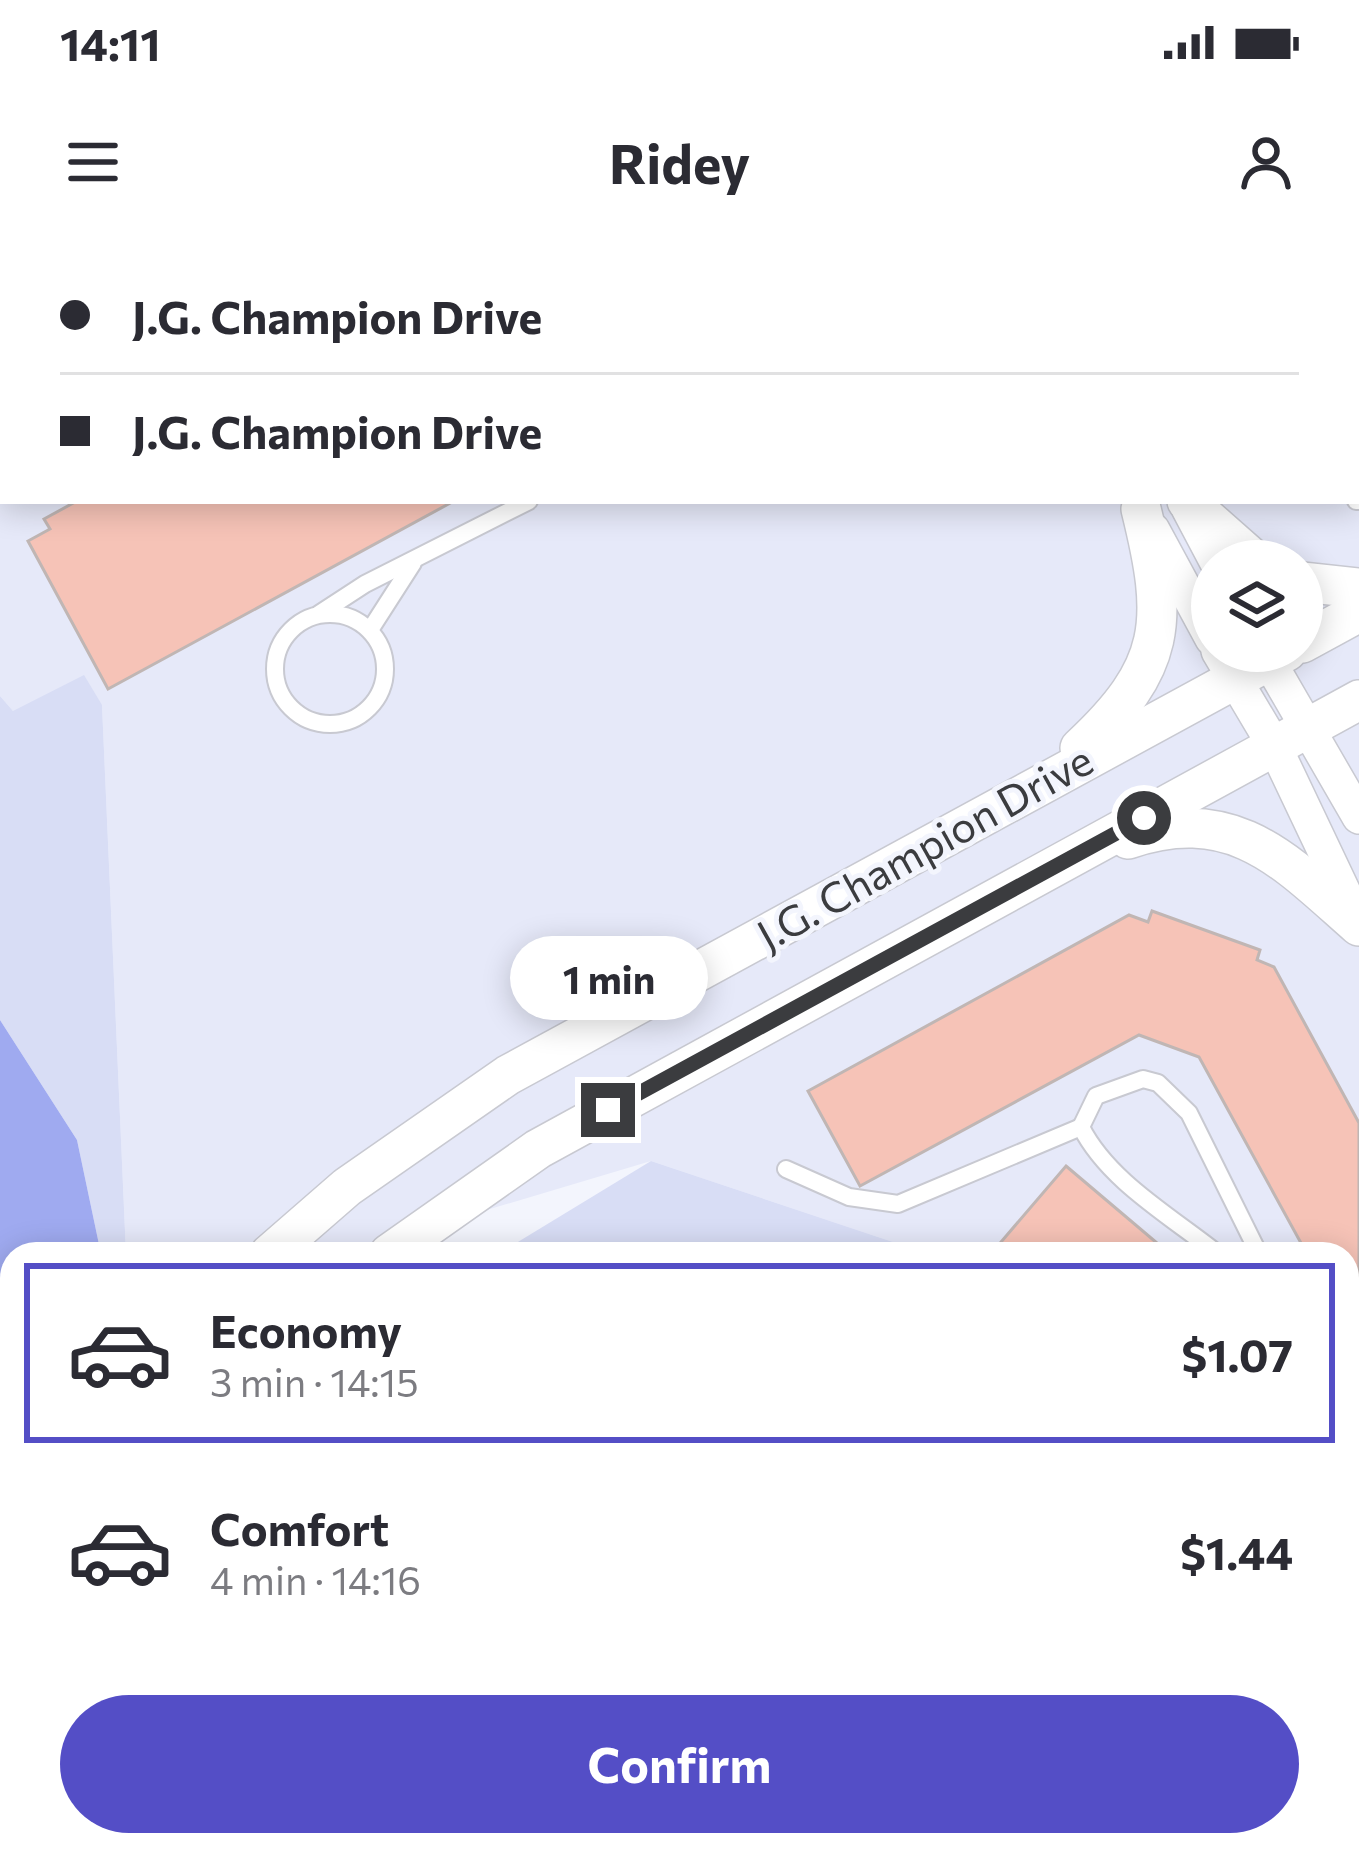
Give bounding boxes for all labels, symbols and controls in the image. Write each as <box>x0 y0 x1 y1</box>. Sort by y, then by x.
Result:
text: 14:11 <box>60 15 161 70</box>
icon: menu <box>60 129 126 195</box>
text: Ridey <box>609 129 750 195</box>
icon: person <box>1233 129 1299 195</box>
text: J.G. Champion Drive <box>132 288 542 343</box>
text: J.G. Champion Drive <box>132 403 542 458</box>
map controls <box>1191 540 1323 672</box>
button: layers <box>1191 540 1323 672</box>
street label: J.G. Champion Drive <box>747 732 1101 960</box>
route start <box>1117 791 1171 845</box>
callout: 1 min <box>509 936 707 1020</box>
text: 1 min <box>563 954 655 1002</box>
route end <box>581 1083 635 1137</box>
icon: car <box>66 1299 174 1407</box>
text: Economy <box>210 1302 402 1357</box>
text: $1.07 <box>1181 1326 1293 1381</box>
text: 3 min · 14:15 <box>210 1357 419 1405</box>
icon: car <box>66 1497 174 1605</box>
text: Comfort <box>210 1500 389 1555</box>
text: $1.44 <box>1180 1524 1293 1579</box>
text: 4 min · 14:16 <box>210 1555 421 1603</box>
button: Confirm <box>60 1695 1299 1833</box>

